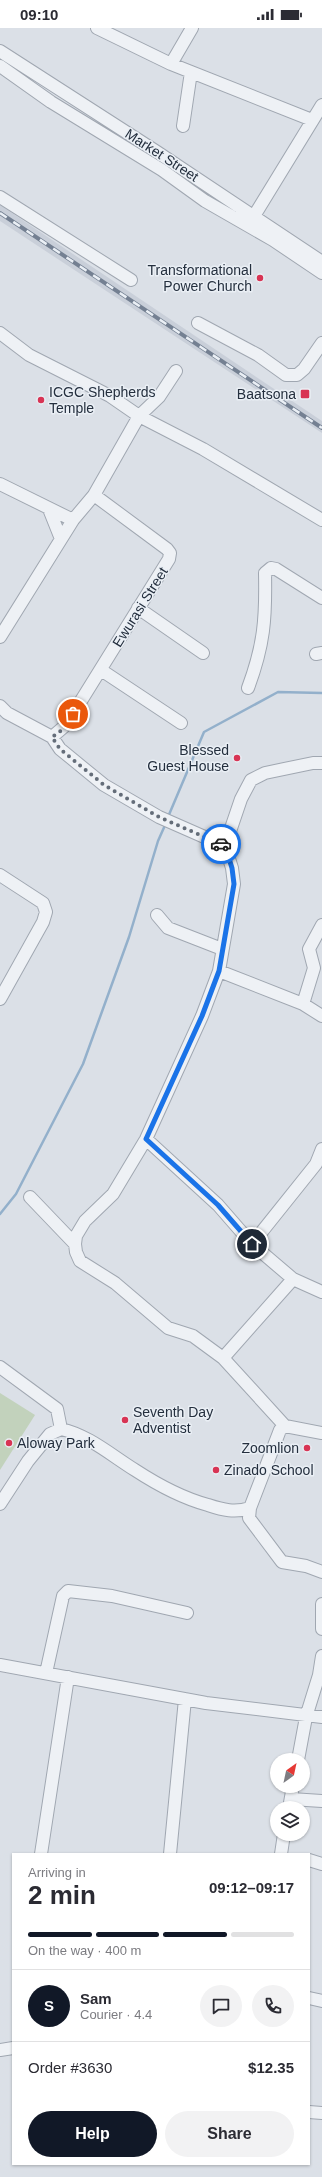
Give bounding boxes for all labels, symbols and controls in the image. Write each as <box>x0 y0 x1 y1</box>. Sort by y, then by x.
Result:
text: 09:10 <box>20 6 58 23</box>
street label: Market Street <box>122 125 202 185</box>
place label: Transformational Power Church <box>147 262 252 294</box>
marker: Transformational Power Church <box>255 273 265 283</box>
place label: ICGC Shepherds Temple <box>49 384 156 416</box>
place label: Baatsona <box>237 386 296 402</box>
marker: Baatsona <box>299 388 311 400</box>
marker: ICGC Shepherds Temple <box>36 395 46 405</box>
street label: Ewurasi Street <box>109 564 171 650</box>
pin <box>56 697 90 731</box>
icon: bag <box>62 703 84 725</box>
place label: Blessed Guest House <box>147 742 229 774</box>
marker: Blessed Guest House <box>232 753 242 763</box>
courier <box>201 824 241 864</box>
icon: car <box>210 833 232 855</box>
pin <box>235 1227 269 1261</box>
icon: home <box>241 1233 263 1255</box>
place label: Seventh Day Adventist <box>133 1404 213 1436</box>
marker: Seventh Day Adventist <box>120 1415 130 1425</box>
place label: Aloway Park <box>17 1435 96 1451</box>
marker: Aloway Park <box>4 1438 14 1448</box>
place label: Zoomlion <box>241 1440 299 1456</box>
marker: Zoomlion <box>302 1443 312 1453</box>
place label: Zinado School <box>224 1462 314 1478</box>
marker: Zinado School <box>211 1465 221 1475</box>
north arrow <box>270 1753 310 1793</box>
map controls <box>270 1753 310 1841</box>
button: layers <box>270 1801 310 1841</box>
text: Arriving in <box>28 1865 86 1880</box>
text: 09:12–09:17 <box>209 1879 294 1896</box>
text: 2 min <box>28 1880 96 1910</box>
text: On the way · 400 m <box>28 1943 141 1958</box>
button: chat <box>200 1985 242 2027</box>
button: phone <box>252 1985 294 2027</box>
text: Sam <box>80 1990 112 2007</box>
text: S <box>44 1997 54 2014</box>
text: Courier · 4.4 <box>80 2007 152 2022</box>
text: Order #3630 <box>28 2059 112 2076</box>
text: $12.35 <box>248 2059 294 2076</box>
button: Help <box>28 2111 157 2157</box>
button: Share <box>165 2111 294 2157</box>

